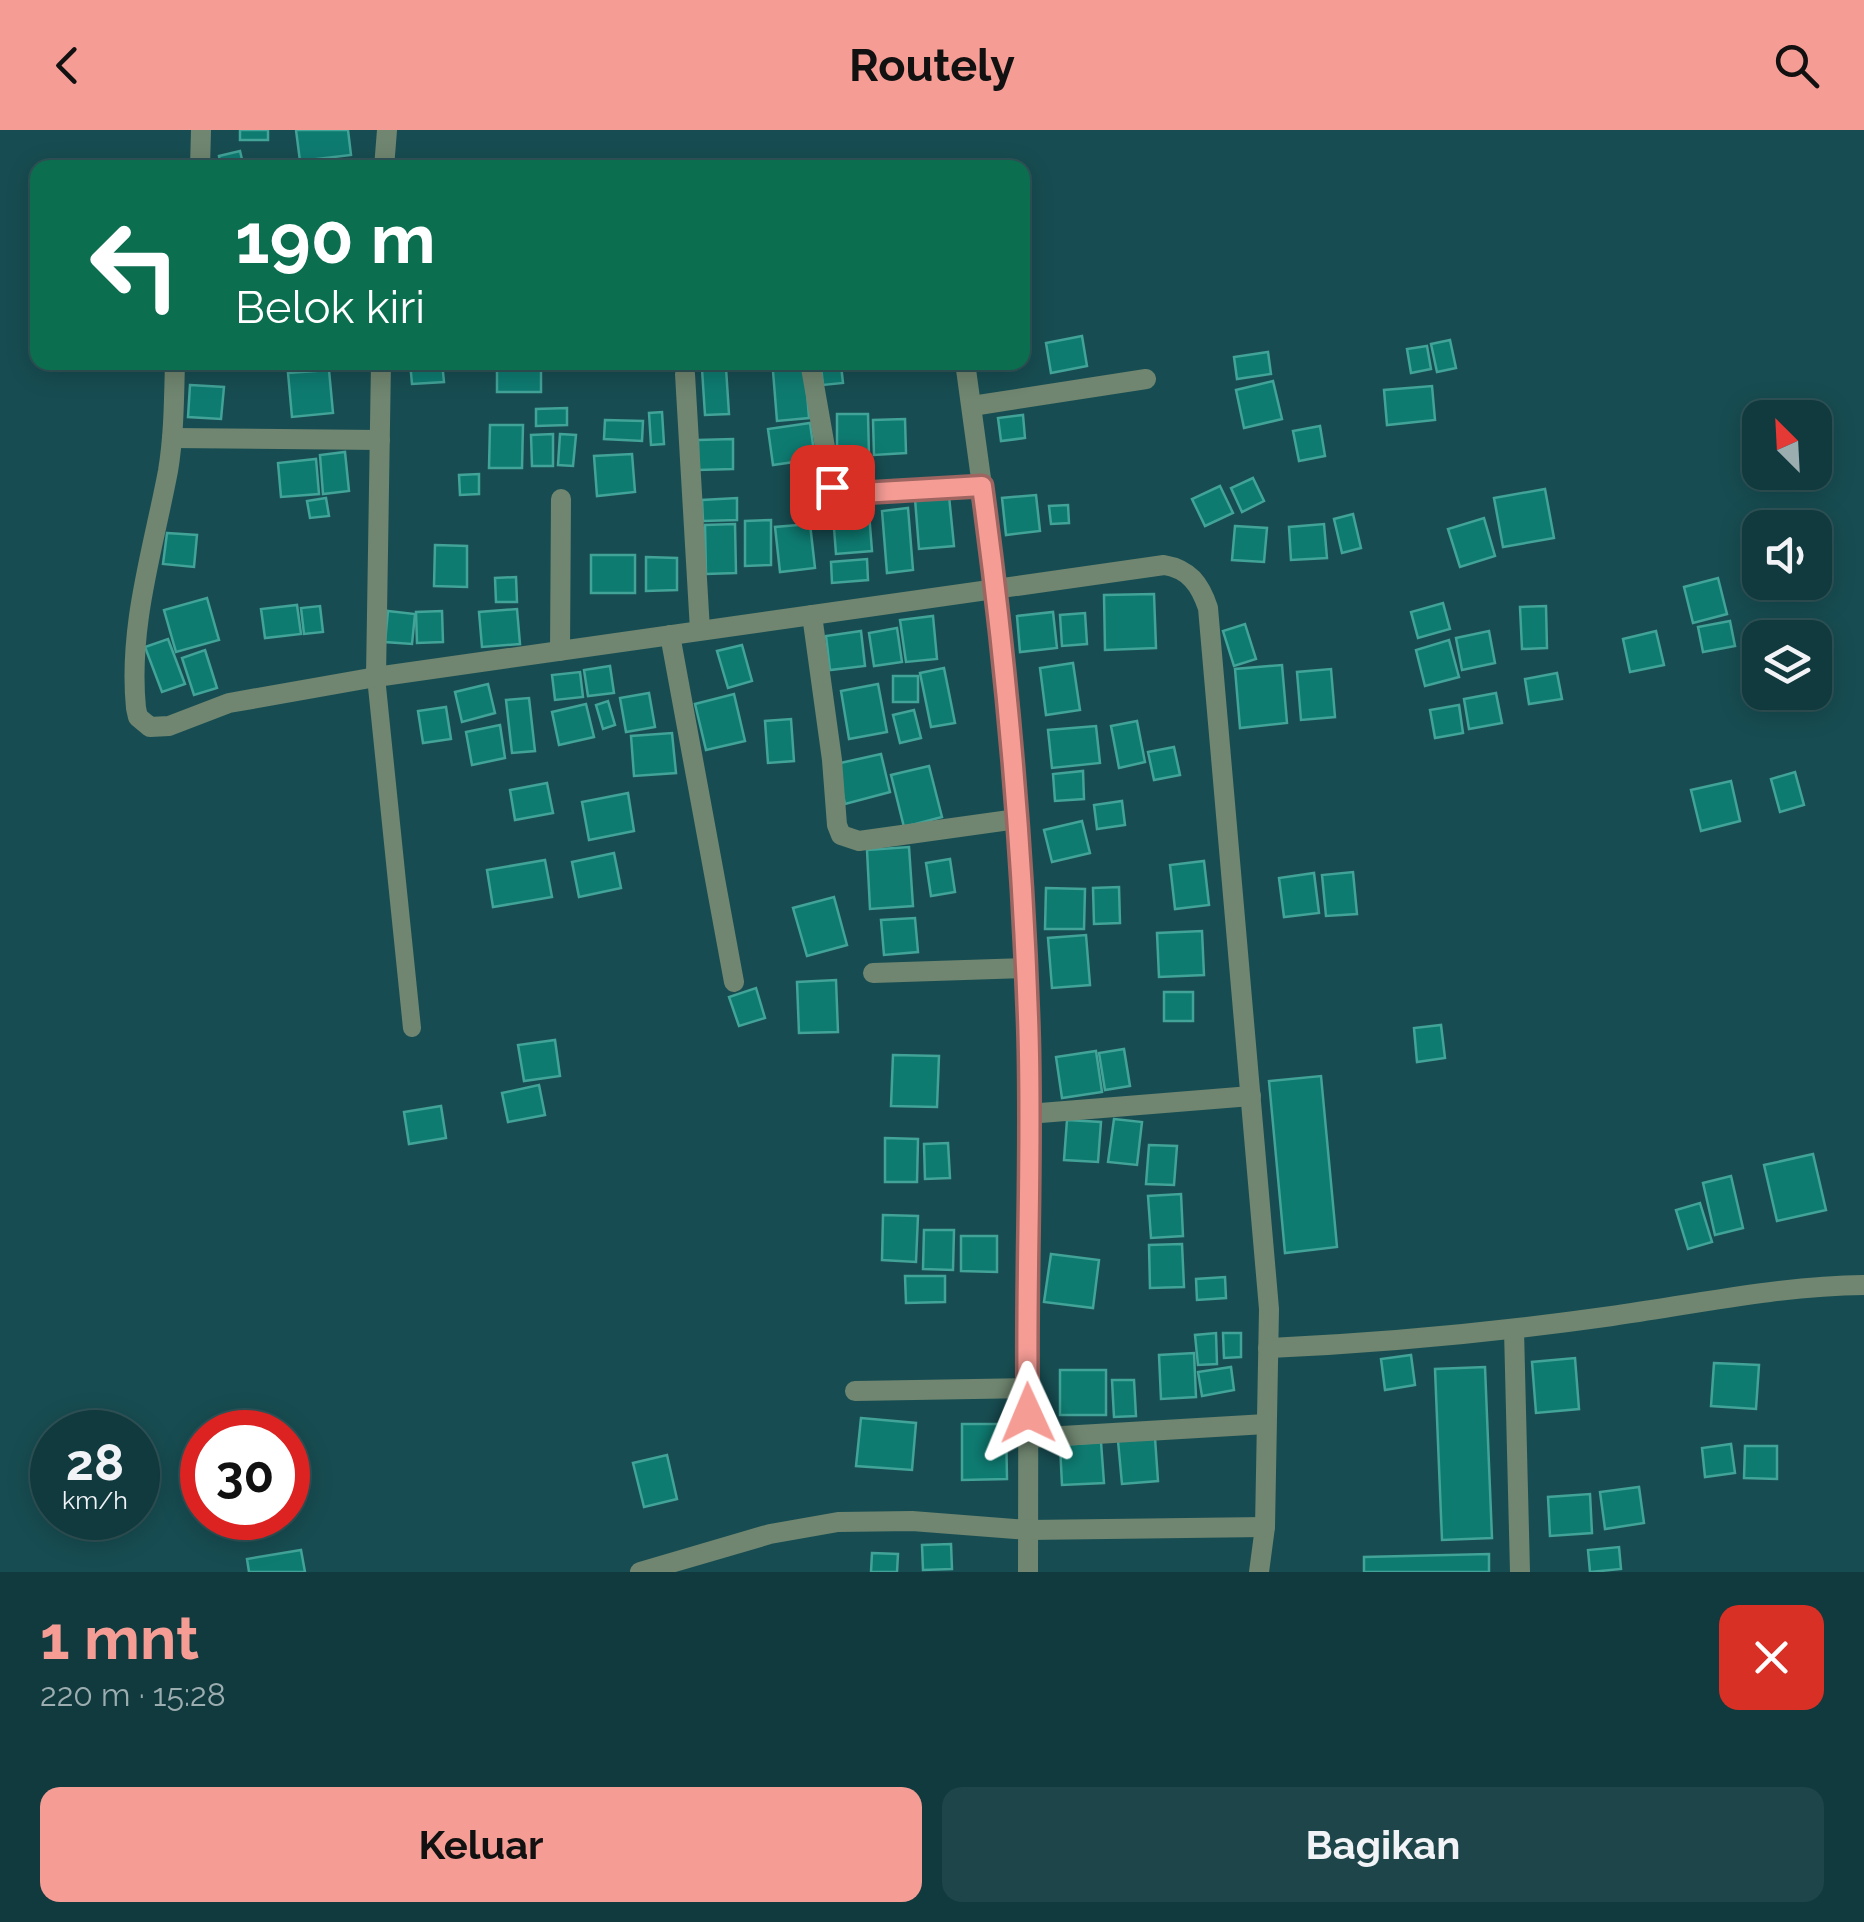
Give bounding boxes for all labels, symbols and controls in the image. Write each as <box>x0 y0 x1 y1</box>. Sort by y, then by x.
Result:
icon: back <box>40 38 95 93</box>
icon: search <box>1769 38 1824 93</box>
text: Routely <box>849 39 1015 92</box>
text: 190 m <box>235 197 436 279</box>
icon: left <box>70 200 200 330</box>
text: Belok kiri <box>235 281 425 334</box>
north arrow <box>1742 400 1832 490</box>
map controls <box>1742 400 1832 710</box>
pin <box>790 445 875 530</box>
icon: arrive <box>805 460 860 515</box>
button: sound <box>1742 510 1832 600</box>
button: layers <box>1742 620 1832 710</box>
position arrow <box>976 1361 1080 1465</box>
speed limit sign: 30 <box>180 1410 310 1540</box>
text: 28 <box>66 1433 124 1492</box>
text: km/h <box>62 1485 128 1515</box>
text: 1 mnt <box>40 1603 199 1673</box>
button: close <box>1719 1605 1824 1710</box>
text: 220 m · 15:28 <box>40 1676 226 1713</box>
button: Keluar <box>40 1787 922 1902</box>
button: Bagikan <box>942 1787 1824 1902</box>

